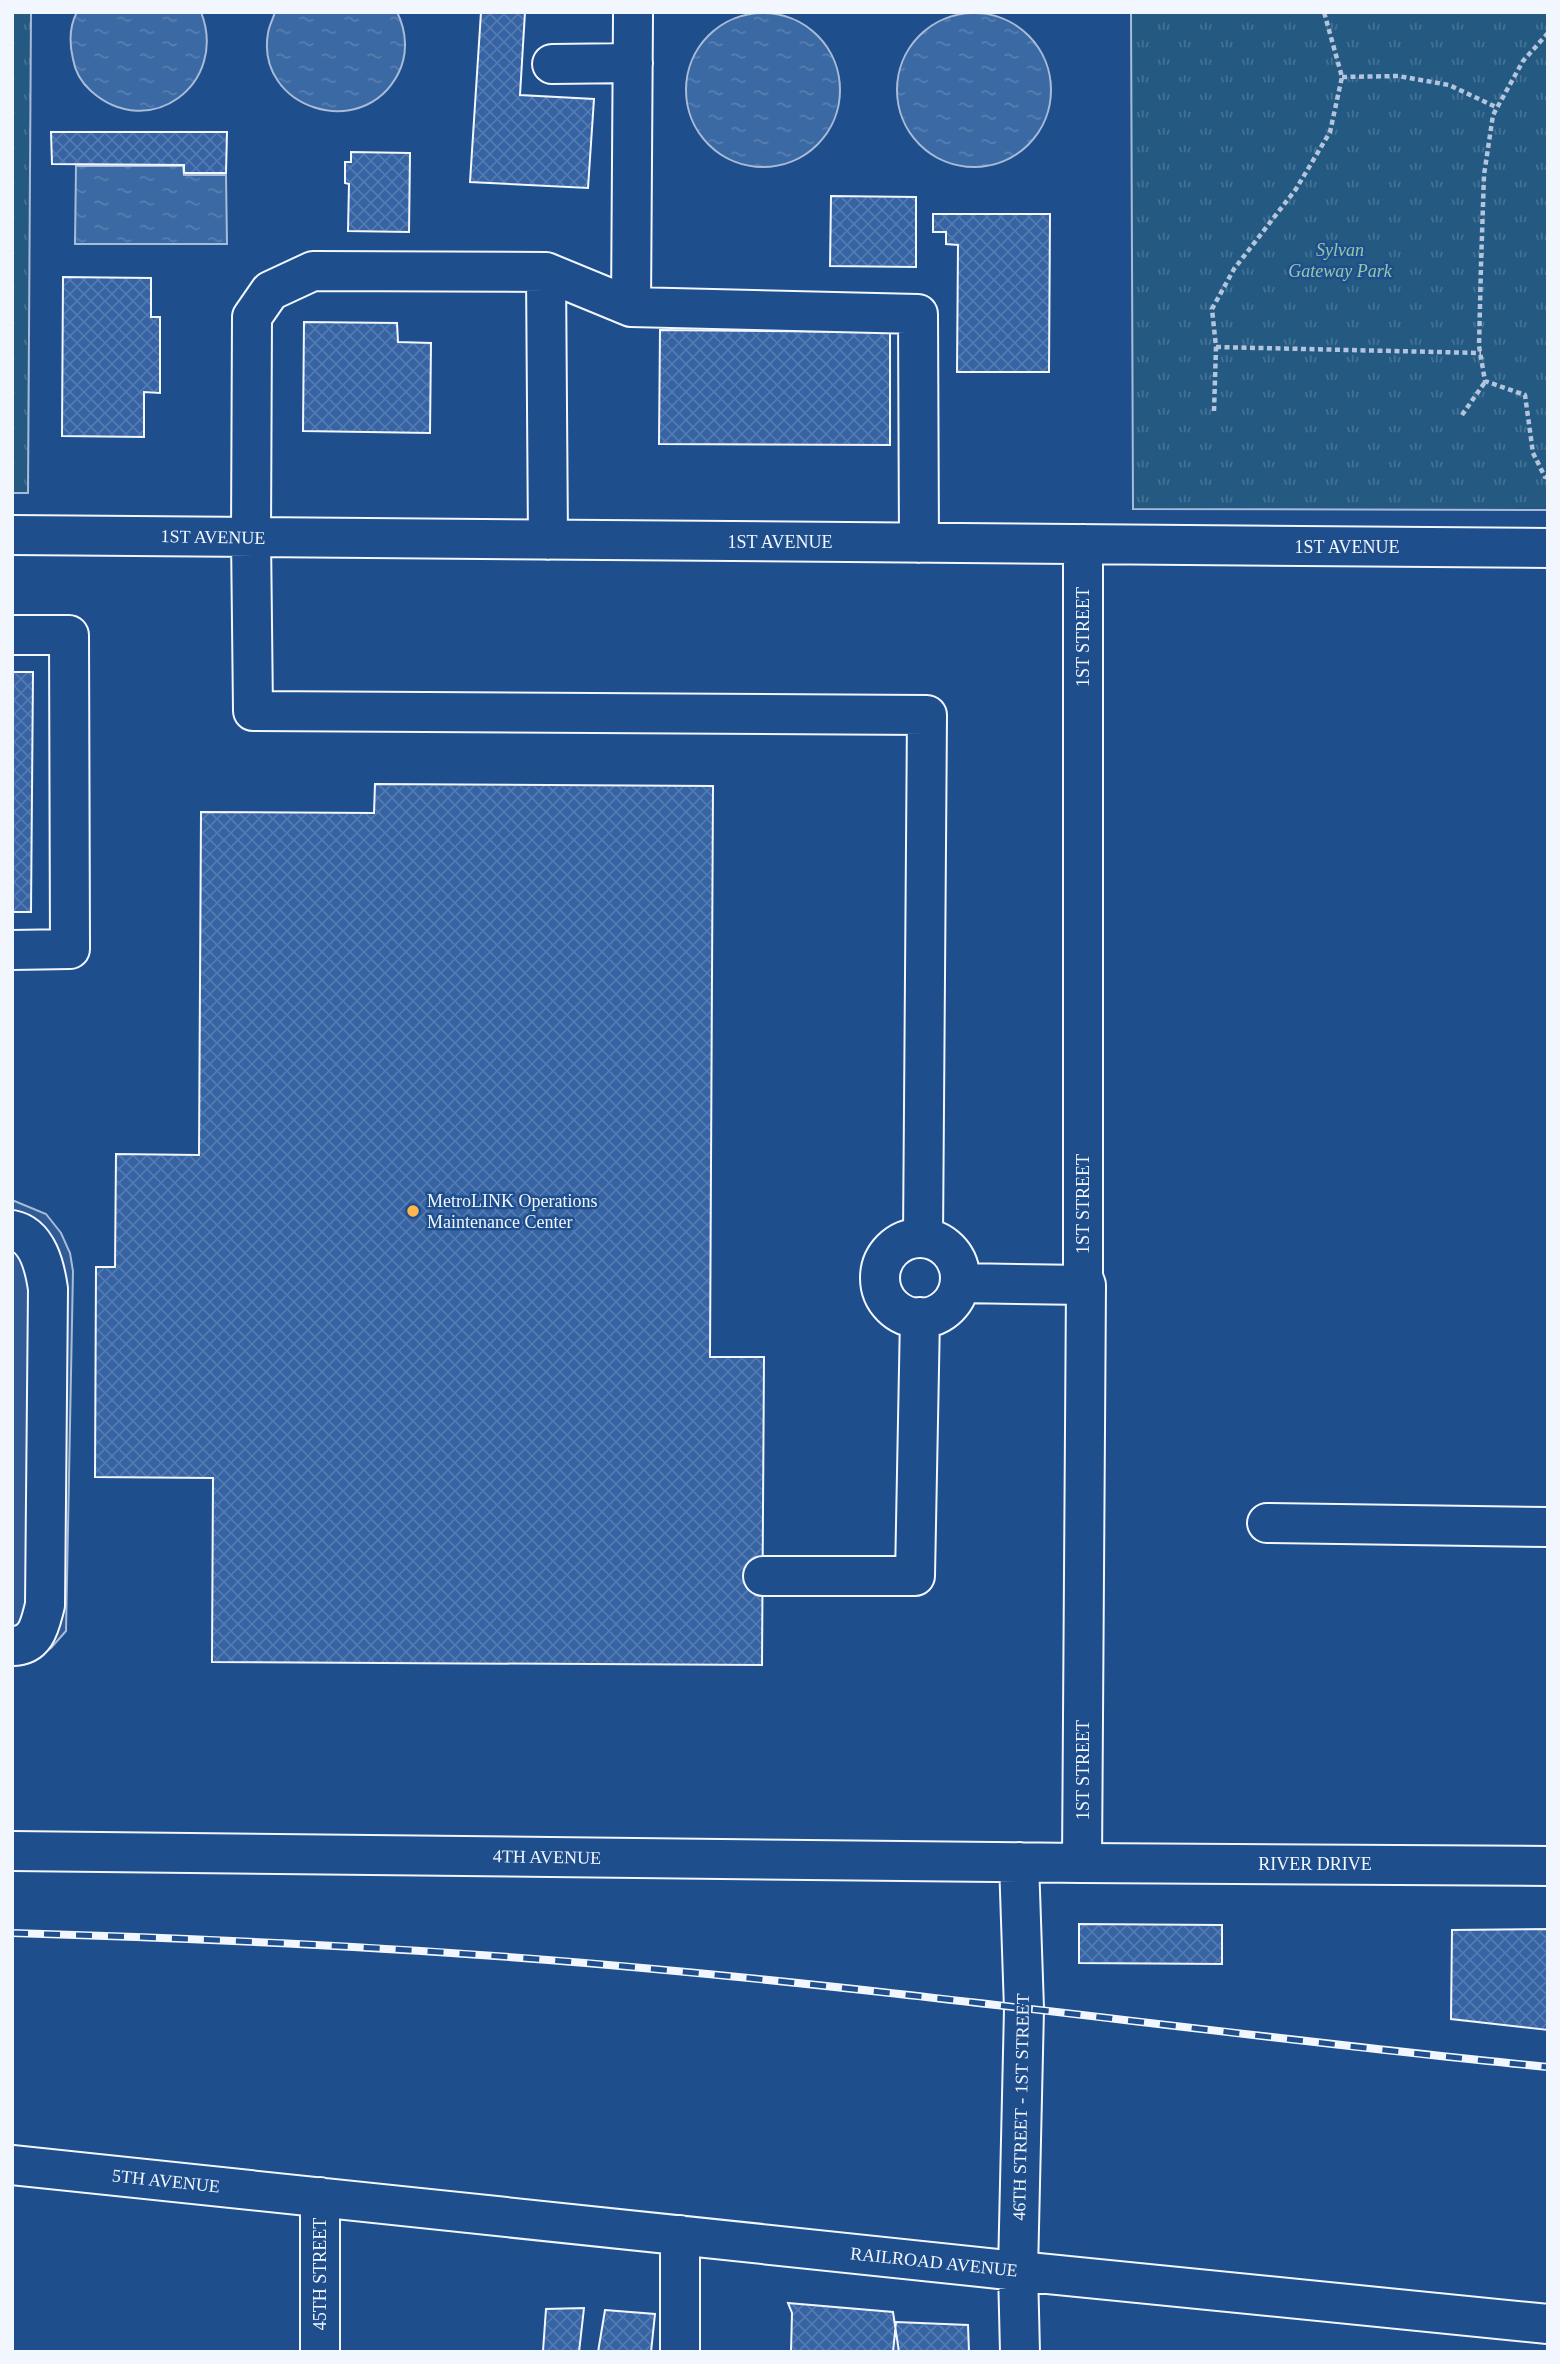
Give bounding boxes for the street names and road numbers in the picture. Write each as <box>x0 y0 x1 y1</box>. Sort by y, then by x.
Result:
street label: 1ST AVENUE <box>160 526 266 548</box>
street label: 1ST AVENUE <box>728 532 832 552</box>
street label: 1ST AVENUE <box>1295 537 1399 557</box>
street label: 1ST STREET <box>1073 587 1093 687</box>
street label: 1ST STREET <box>1073 1154 1093 1254</box>
street label: 1ST STREET <box>1073 1720 1093 1820</box>
street label: 4TH AVENUE <box>493 1846 601 1868</box>
street label: RIVER DRIVE <box>1258 1854 1372 1874</box>
street label: 46TH STREET - 1ST STREET <box>1009 1993 1033 2221</box>
street label: 5TH AVENUE <box>111 2165 221 2197</box>
street label: 45TH STREET <box>310 2218 330 2330</box>
street label: RAILROAD AVENUE <box>849 2243 1019 2281</box>

